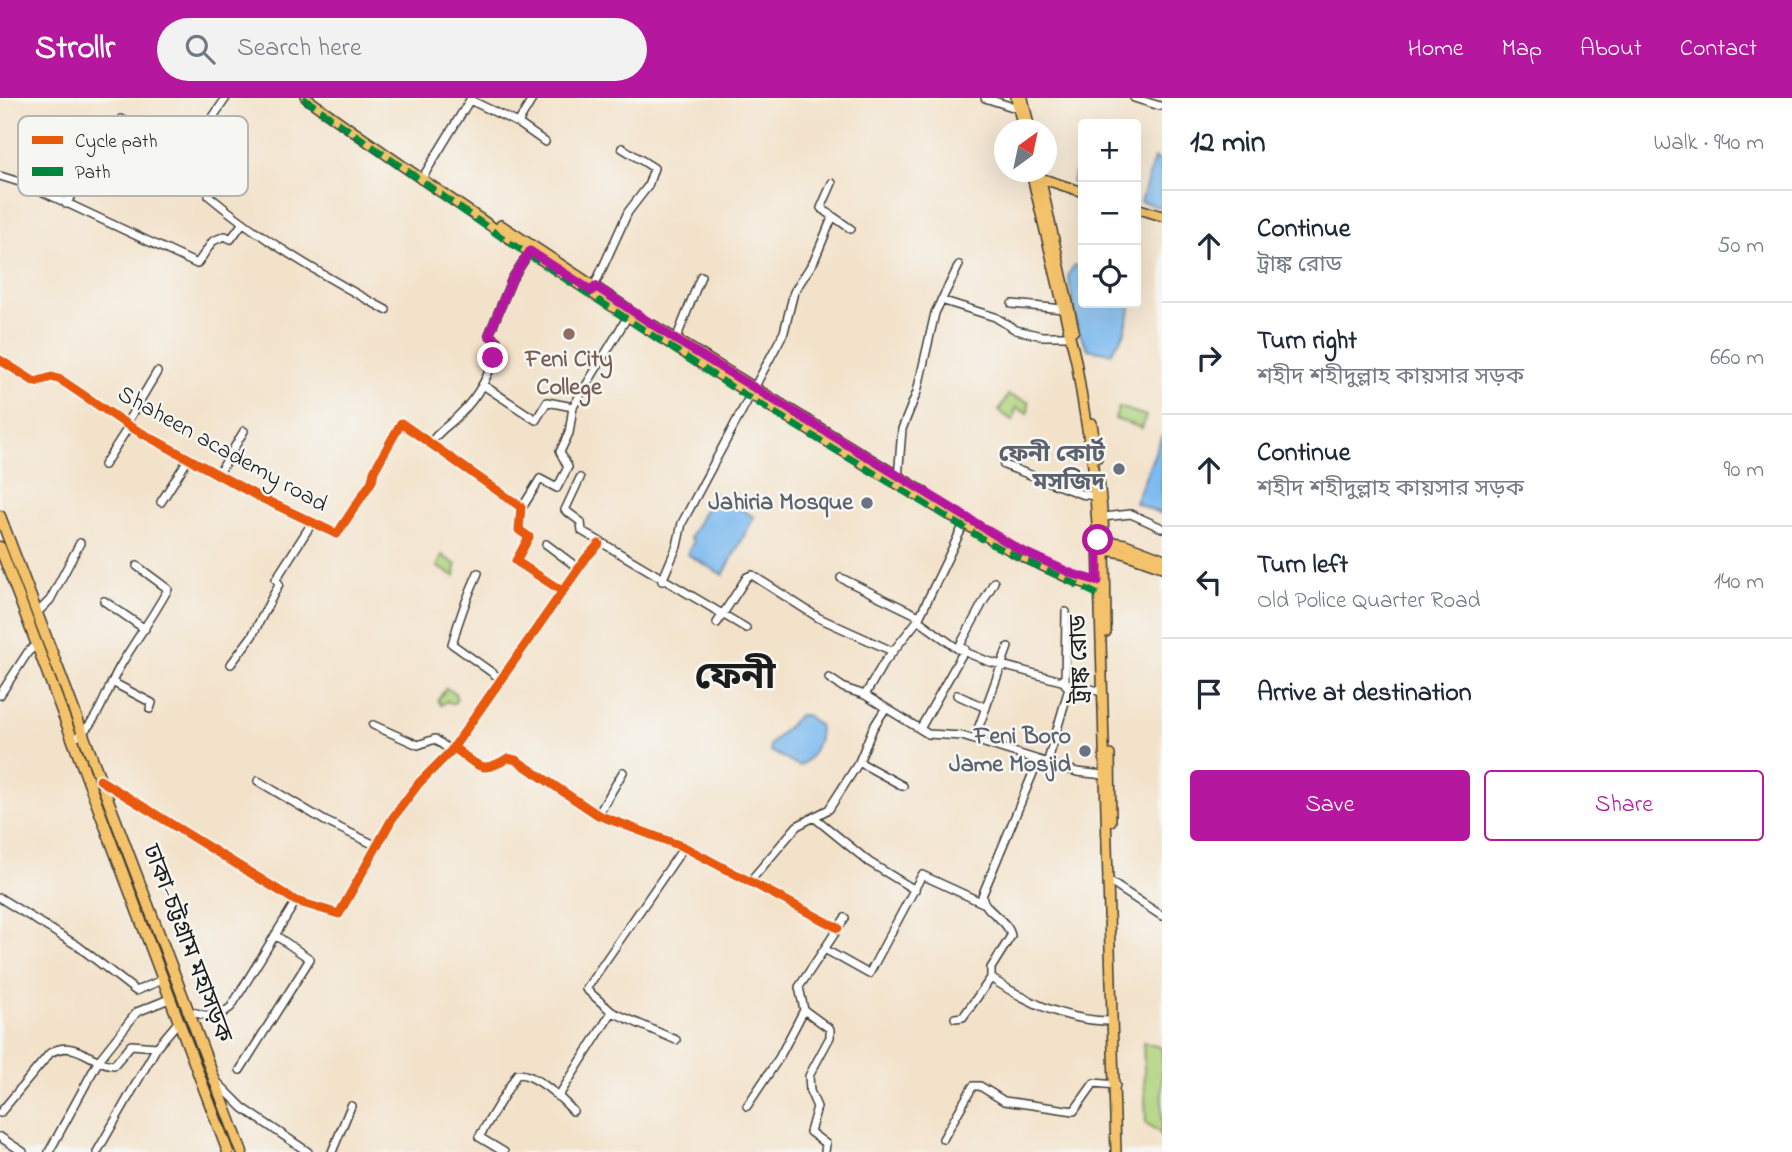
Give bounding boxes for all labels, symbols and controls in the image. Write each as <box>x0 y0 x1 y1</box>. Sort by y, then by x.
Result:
search box <box>157 18 647 81</box>
text: Strollr <box>35 25 115 73</box>
icon: search <box>181 30 219 68</box>
text: Search here <box>237 30 362 68</box>
text: Home <box>1408 32 1464 67</box>
text: Map <box>1502 32 1542 67</box>
text: About <box>1580 32 1642 67</box>
text: Contact <box>1680 32 1757 67</box>
legend <box>18 116 248 196</box>
north arrow <box>994 119 1057 182</box>
map controls <box>1078 119 1141 308</box>
button: + <box>1078 119 1141 182</box>
text: 12 min <box>1190 122 1265 166</box>
text: Walk · 940 m <box>1653 127 1764 160</box>
text: Cycle path <box>75 129 157 157</box>
text: Path <box>75 160 111 187</box>
button: − <box>1078 182 1141 245</box>
text: Continue <box>1257 211 1350 249</box>
icon: ahead <box>1190 227 1228 265</box>
text: 50 m <box>1717 230 1764 263</box>
button: locate <box>1078 245 1141 308</box>
text: ট্রাঙ্ক রোড <box>1257 249 1342 282</box>
text: Turn right <box>1257 323 1357 361</box>
marker: Feni City College <box>561 326 577 342</box>
icon: right <box>1190 339 1228 377</box>
route end <box>477 342 508 373</box>
text: 660 m <box>1710 342 1764 375</box>
place label: Feni City College <box>524 343 613 407</box>
text: শহীদ শহীদুল্লাহ কায়সার সড়ক <box>1257 361 1524 394</box>
street label: Shaheen academy road <box>110 378 334 524</box>
text: Continue <box>1257 435 1350 473</box>
place label: ফেনী কোর্ট মসজিদ <box>999 437 1106 501</box>
icon: ahead <box>1190 451 1228 489</box>
text: 90 m <box>1724 454 1764 487</box>
marker: ফেনী কোর্ট মসজিদ <box>1111 461 1127 477</box>
text: শহীদ শহীদুল্লাহ কায়সার সড়ক <box>1257 473 1524 506</box>
place label: Jahiria Mosque <box>708 486 854 521</box>
marker: Jahiria Mosque <box>859 495 875 511</box>
route start <box>1082 524 1113 555</box>
text: Turn left <box>1257 547 1348 585</box>
icon: left <box>1190 563 1228 601</box>
text: 140 m <box>1714 566 1764 599</box>
text: Old Police Quarter Road <box>1257 585 1481 618</box>
street label: ট্রাঙ্ক রোড <box>1062 613 1100 705</box>
district label: ফেনী <box>695 651 777 707</box>
icon: arrive <box>1190 675 1228 713</box>
text: Arrive at destination <box>1257 675 1472 713</box>
place label: Feni Boro Jame Mosjid <box>949 720 1072 783</box>
marker: Feni Boro Jame Mosjid <box>1077 743 1093 759</box>
button: Save <box>1190 770 1470 841</box>
button: Share <box>1484 770 1764 841</box>
street label: ঢাকা-চট্টগ্রাম মহাসড়ক <box>132 839 240 1049</box>

